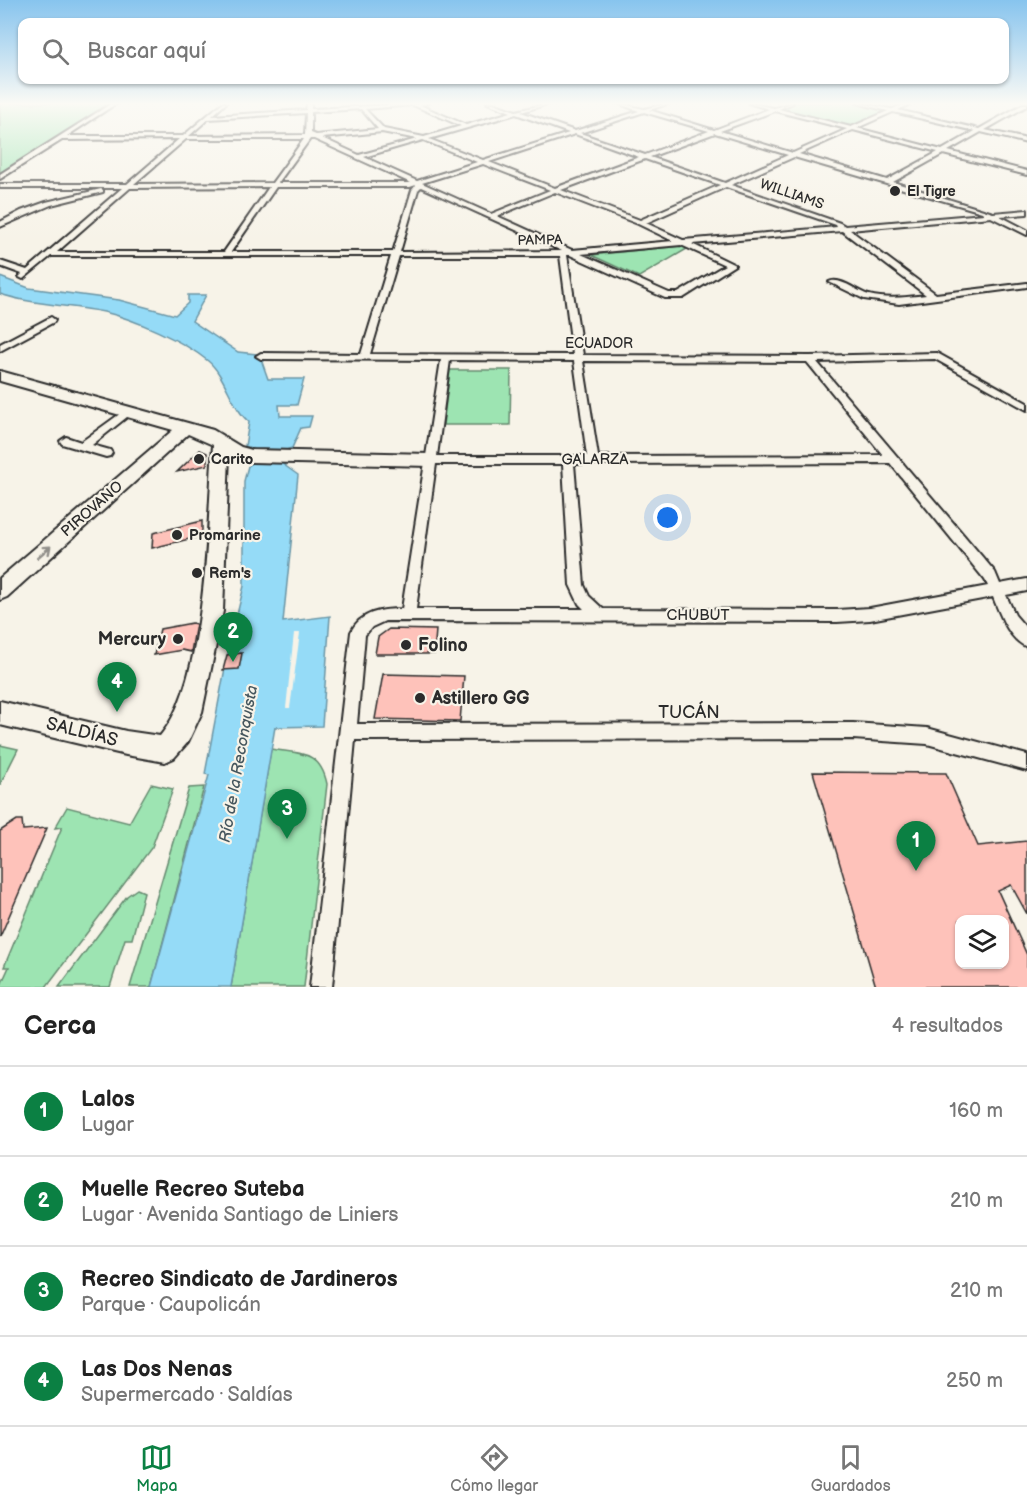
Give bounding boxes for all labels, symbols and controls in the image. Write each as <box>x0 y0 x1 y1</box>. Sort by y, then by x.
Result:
search box <box>18 18 1009 84</box>
icon: search <box>39 35 72 68</box>
text: Buscar aquí <box>87 38 206 65</box>
street label: WILLIAMS <box>758 175 826 213</box>
place label: El Tigre <box>907 183 956 200</box>
marker: El Tigre <box>888 184 902 198</box>
street label: PAMPA <box>517 231 563 249</box>
street label: ECUADOR <box>565 335 633 352</box>
place label: Carito <box>211 450 254 469</box>
street label: GALARZA <box>562 450 629 469</box>
marker: Carito <box>192 452 206 466</box>
street label: PIROVANO <box>57 477 127 541</box>
your location <box>653 503 682 532</box>
place label: Promarine <box>189 526 261 545</box>
marker: Promarine <box>170 528 184 542</box>
one-way arrow <box>36 545 51 559</box>
place label: Rem's <box>209 564 251 583</box>
marker: Rem's <box>190 566 204 580</box>
street label: CHUBUT <box>667 606 729 625</box>
pin: 2 <box>214 612 252 662</box>
place label: Mercury <box>98 629 167 650</box>
marker: Mercury <box>171 632 185 646</box>
place label: Folino <box>418 635 468 656</box>
marker: Folino <box>399 638 413 652</box>
pin: 4 <box>98 662 136 712</box>
water label: Río de la Reconquista <box>216 684 262 844</box>
place label: Astillero GG <box>431 688 529 709</box>
marker: Astillero GG <box>413 691 427 705</box>
street label: TUCÁN <box>658 700 720 723</box>
street label: SALDÍAS <box>44 711 120 751</box>
pin: 3 <box>268 790 306 839</box>
pin: 1 <box>896 822 936 871</box>
map controls <box>955 915 1009 969</box>
button: layers <box>955 915 1009 969</box>
text: Cerca <box>24 1011 96 1042</box>
text: 4 resultados <box>892 1014 1003 1038</box>
text: Lalos <box>81 1086 135 1113</box>
text: 1 <box>39 1099 48 1123</box>
text: 160 m <box>949 1099 1003 1123</box>
text: Lugar <box>81 1113 134 1137</box>
text: Muelle Recreo Suteba <box>81 1176 305 1203</box>
text: 2 <box>38 1189 49 1213</box>
text: 210 m <box>950 1189 1003 1213</box>
text: Lugar · Avenida Santiago de Liniers <box>81 1203 399 1227</box>
text: Recreo Sindicato de Jardineros <box>81 1266 398 1293</box>
text: 3 <box>38 1279 49 1303</box>
text: 210 m <box>950 1279 1003 1303</box>
text: Parque · Caupolicán <box>81 1293 261 1317</box>
text: Las Dos Nenas <box>81 1356 232 1383</box>
text: 4 <box>38 1369 49 1393</box>
text: 250 m <box>946 1369 1003 1393</box>
text: Supermercado · Saldías <box>81 1383 293 1407</box>
tab: Mapa <box>136 1441 178 1496</box>
tab: Cómo llegar <box>450 1441 538 1496</box>
tab: Guardados <box>811 1441 891 1496</box>

